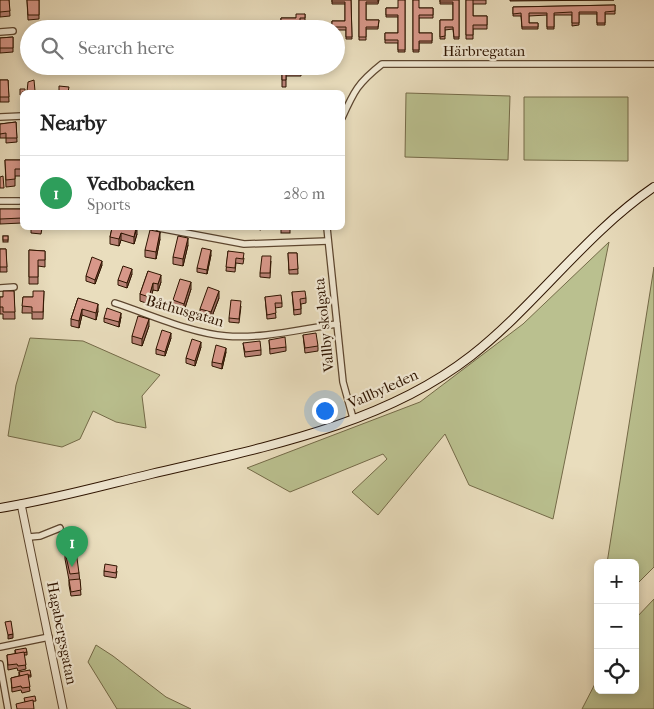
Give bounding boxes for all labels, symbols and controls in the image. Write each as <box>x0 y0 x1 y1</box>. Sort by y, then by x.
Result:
search box <box>20 20 345 75</box>
icon: search <box>38 34 66 62</box>
text: Search here <box>78 37 174 59</box>
street label: Härbregatan <box>443 42 526 60</box>
text: Nearby <box>40 111 106 135</box>
text: Vedbobacken <box>87 173 195 195</box>
text: 1 <box>53 184 59 203</box>
text: 280 m <box>283 184 325 203</box>
text: Sports <box>87 195 130 214</box>
street label: Vallby skolgata <box>310 276 338 374</box>
street label: Båthusgatan <box>144 291 226 331</box>
street label: Vallbyleden <box>344 365 421 413</box>
your location <box>312 398 338 424</box>
pin: 1 <box>56 526 88 567</box>
map controls <box>594 559 639 694</box>
button: + <box>594 559 639 604</box>
street label: Hagabergsgatan <box>43 580 81 686</box>
button: − <box>594 604 639 649</box>
button: locate <box>594 649 639 694</box>

